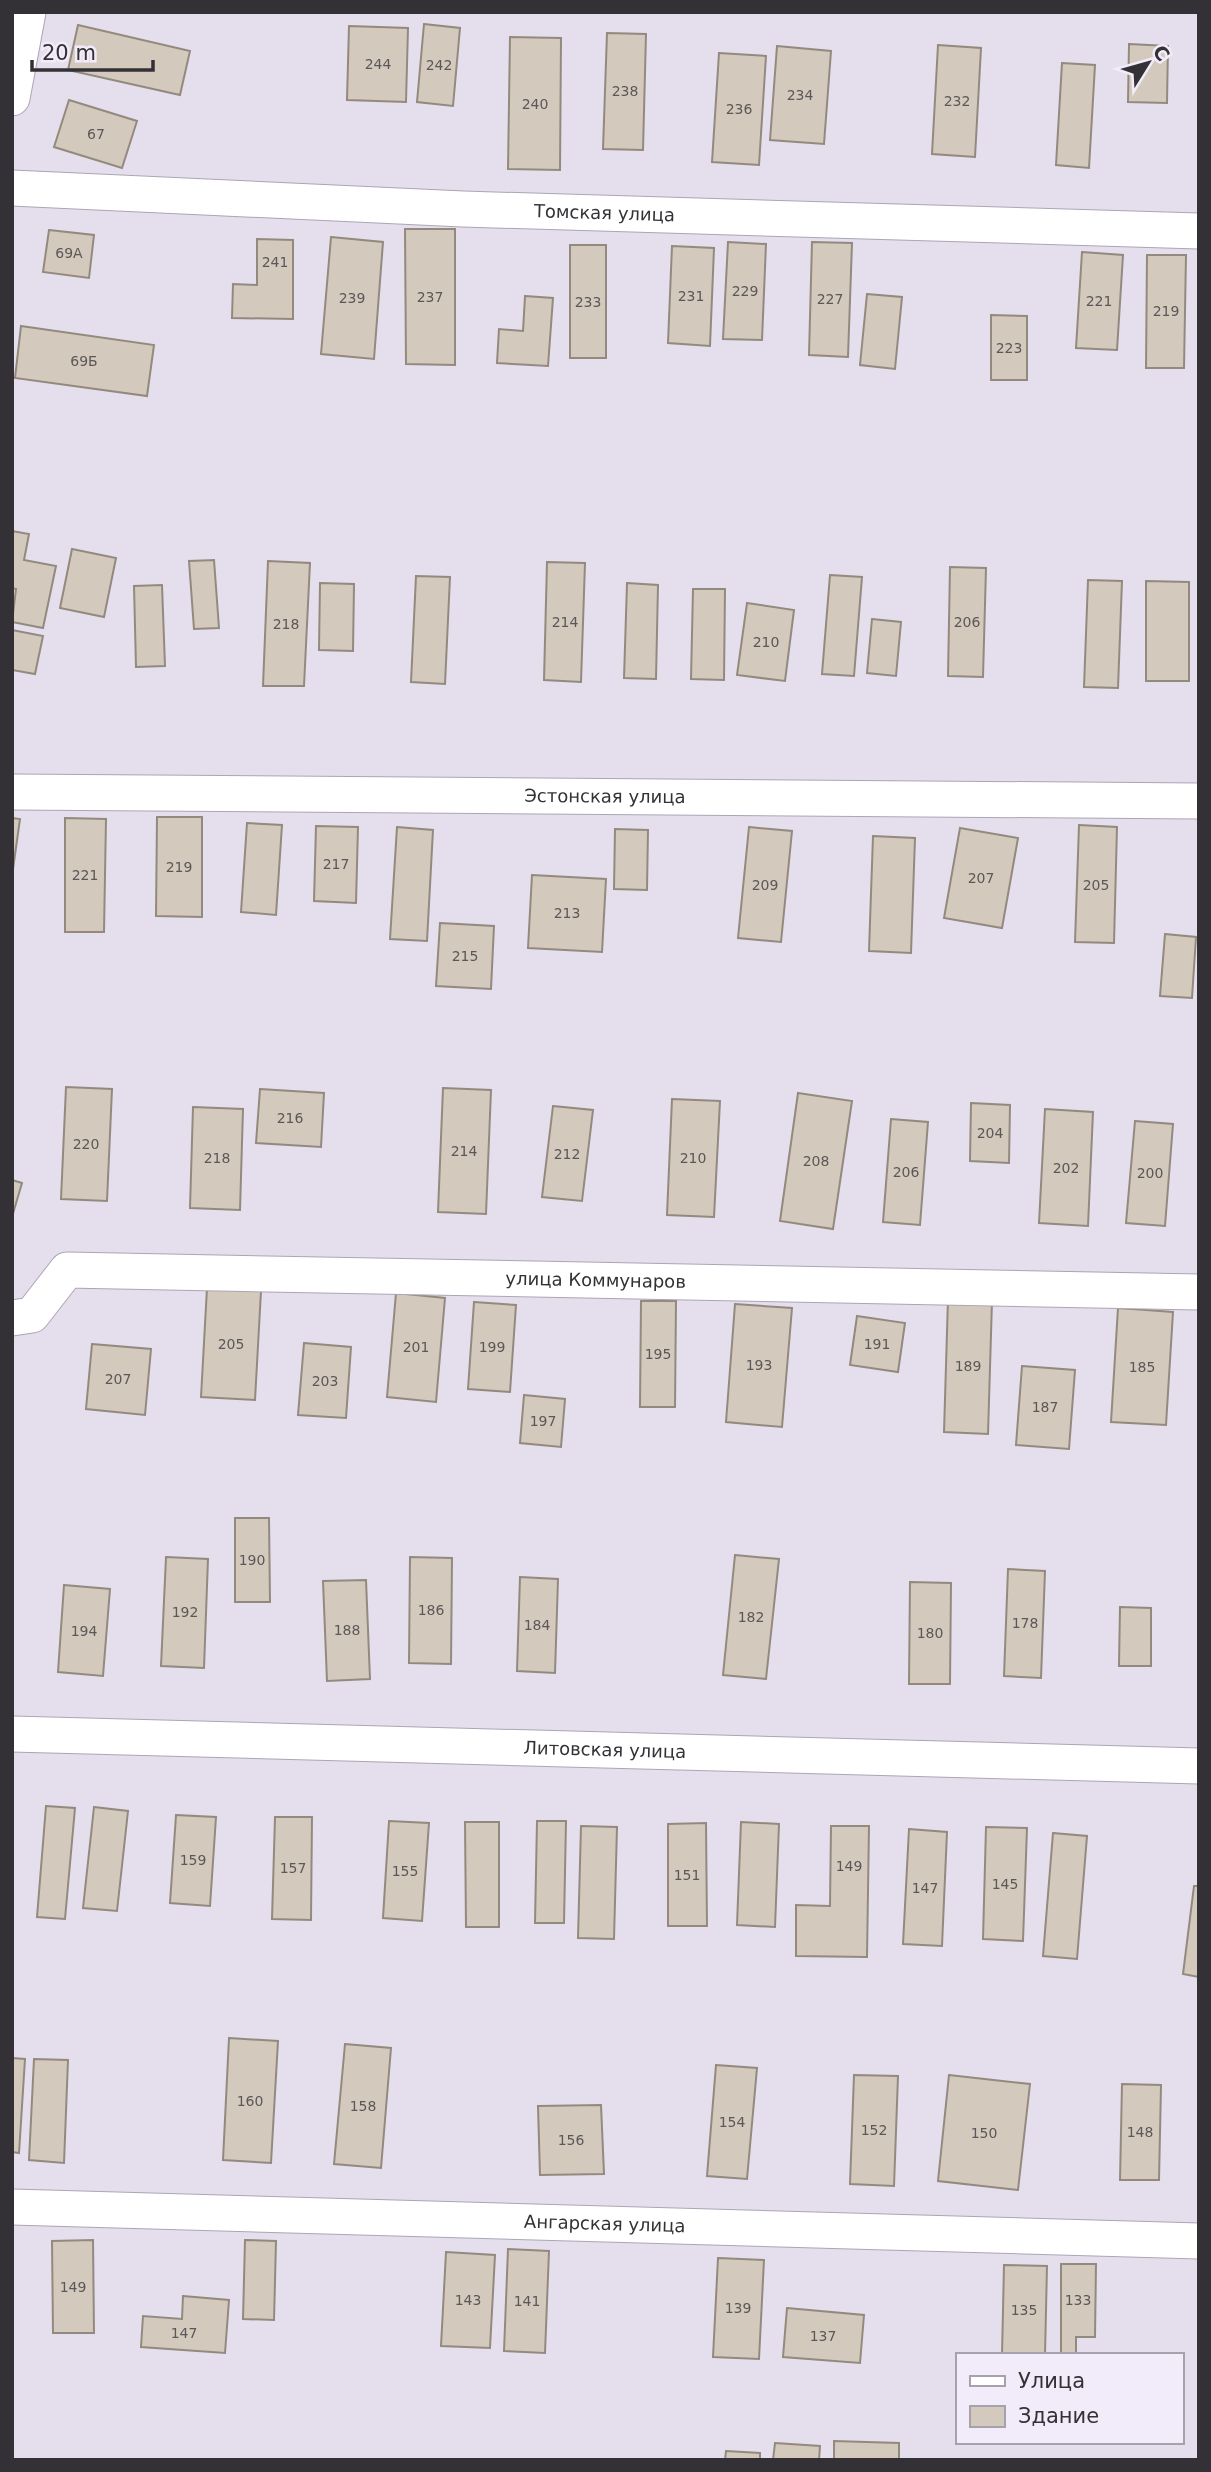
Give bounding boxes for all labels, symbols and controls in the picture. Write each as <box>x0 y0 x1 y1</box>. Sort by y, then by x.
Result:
scale bar <box>32 28 152 72</box>
north arrow <box>1113 28 1183 98</box>
text: 20 m <box>42 41 96 65</box>
text: С <box>1149 41 1175 65</box>
house number: 244 <box>365 56 391 72</box>
house number: 242 <box>426 57 452 73</box>
house number: 238 <box>612 83 638 99</box>
house number: 234 <box>787 87 813 103</box>
house number: 232 <box>944 93 970 109</box>
house number: 240 <box>522 96 548 112</box>
house number: 236 <box>726 101 752 117</box>
house number: 67 <box>87 126 105 142</box>
street label: Томская улица <box>533 200 675 225</box>
house number: 69А <box>55 245 83 261</box>
house number: 241 <box>262 254 288 270</box>
house number: 229 <box>732 283 758 299</box>
house number: 231 <box>678 288 704 304</box>
house number: 237 <box>417 289 443 305</box>
house number: 239 <box>339 290 365 306</box>
house number: 227 <box>817 291 843 307</box>
house number: 221 <box>1086 293 1112 309</box>
house number: 233 <box>575 294 601 310</box>
house number: 219 <box>1153 303 1179 319</box>
house number: 223 <box>996 340 1022 356</box>
house number: 69Б <box>70 353 98 369</box>
house number: 214 <box>552 614 578 630</box>
house number: 206 <box>954 614 980 630</box>
house number: 218 <box>273 616 299 632</box>
house number: 210 <box>753 634 779 650</box>
street label: Эстонская улица <box>524 785 686 807</box>
house number: 217 <box>323 856 349 872</box>
house number: 219 <box>166 859 192 875</box>
house number: 221 <box>72 867 98 883</box>
house number: 207 <box>968 870 994 886</box>
house number: 209 <box>752 877 778 893</box>
house number: 205 <box>1083 877 1109 893</box>
house number: 213 <box>554 905 580 921</box>
house number: 215 <box>452 948 478 964</box>
house number: 216 <box>277 1110 303 1126</box>
house number: 204 <box>977 1125 1003 1141</box>
house number: 220 <box>73 1136 99 1152</box>
house number: 214 <box>451 1143 477 1159</box>
house number: 212 <box>554 1146 580 1162</box>
house number: 218 <box>204 1150 230 1166</box>
house number: 210 <box>680 1150 706 1166</box>
house number: 208 <box>803 1153 829 1169</box>
house number: 202 <box>1053 1160 1079 1176</box>
house number: 206 <box>893 1164 919 1180</box>
house number: 200 <box>1137 1165 1163 1181</box>
street label: улица Коммунаров <box>505 1268 686 1292</box>
house number: 205 <box>218 1336 244 1352</box>
house number: 191 <box>864 1336 890 1352</box>
house number: 201 <box>403 1339 429 1355</box>
house number: 199 <box>479 1339 505 1355</box>
house number: 195 <box>645 1346 671 1362</box>
house number: 193 <box>746 1357 772 1373</box>
house number: 189 <box>955 1358 981 1374</box>
house number: 185 <box>1129 1359 1155 1375</box>
house number: 207 <box>105 1371 131 1387</box>
house number: 203 <box>312 1373 338 1389</box>
house number: 187 <box>1032 1399 1058 1415</box>
house number: 197 <box>530 1413 556 1429</box>
house number: 190 <box>239 1552 265 1568</box>
house number: 186 <box>418 1602 444 1618</box>
house number: 192 <box>172 1604 198 1620</box>
house number: 182 <box>738 1609 764 1625</box>
house number: 178 <box>1012 1615 1038 1631</box>
house number: 184 <box>524 1617 550 1633</box>
house number: 188 <box>334 1622 360 1638</box>
house number: 194 <box>71 1623 97 1639</box>
house number: 180 <box>917 1625 943 1641</box>
street label: Литовская улица <box>523 1737 687 1762</box>
house number: 159 <box>180 1852 206 1868</box>
house number: 149 <box>836 1858 862 1874</box>
house number: 157 <box>280 1860 306 1876</box>
house number: 155 <box>392 1863 418 1879</box>
house number: 151 <box>674 1867 700 1883</box>
house number: 145 <box>992 1876 1018 1892</box>
house number: 147 <box>912 1880 938 1896</box>
house number: 160 <box>237 2093 263 2109</box>
house number: 158 <box>350 2098 376 2114</box>
house number: 154 <box>719 2114 745 2130</box>
house number: 152 <box>861 2122 887 2138</box>
house number: 148 <box>1127 2124 1153 2140</box>
house number: 150 <box>971 2125 997 2141</box>
house number: 156 <box>558 2132 584 2148</box>
street label: Ангарская улица <box>524 2211 686 2236</box>
house number: 149 <box>60 2279 86 2295</box>
house number: 143 <box>455 2292 481 2308</box>
house number: 133 <box>1065 2292 1091 2308</box>
house number: 141 <box>514 2293 540 2309</box>
house number: 139 <box>725 2300 751 2316</box>
house number: 135 <box>1011 2302 1037 2318</box>
house number: 147 <box>171 2325 197 2341</box>
house number: 137 <box>810 2328 836 2344</box>
legend <box>956 2353 1183 2444</box>
text: Улица <box>1018 2369 1085 2393</box>
text: Здание <box>1018 2404 1099 2428</box>

